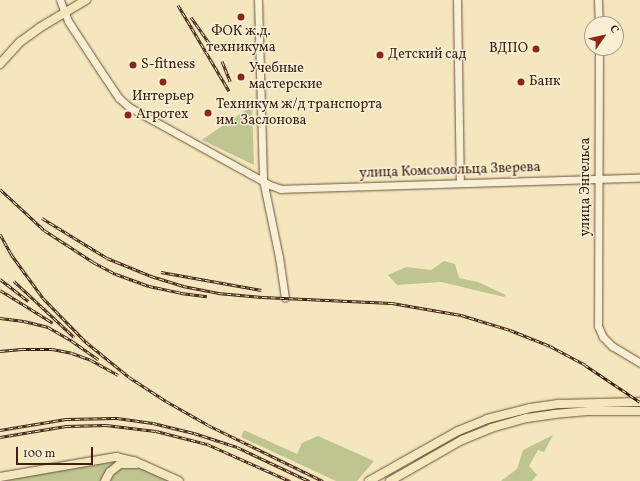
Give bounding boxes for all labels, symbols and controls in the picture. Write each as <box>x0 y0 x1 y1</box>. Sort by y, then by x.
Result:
marker: ФОК ж.д. техникума <box>236 12 246 22</box>
north arrow <box>584 16 624 56</box>
text: С <box>605 22 622 37</box>
place label: ФОК ж.д. техникума <box>206 24 276 56</box>
place label: ВДПО <box>489 41 528 57</box>
marker: ВДПО <box>531 44 541 54</box>
place label: Детский сад <box>388 47 466 63</box>
marker: Детский сад <box>375 50 385 60</box>
place label: S-fitness <box>141 57 195 73</box>
marker: S-fitness <box>128 60 138 70</box>
place label: Учебные мастерские <box>249 61 322 94</box>
marker: Учебные мастерские <box>236 72 246 82</box>
place label: Банк <box>529 74 561 90</box>
marker: Интерьер <box>158 77 168 87</box>
marker: Банк <box>516 77 526 87</box>
place label: Интерьер <box>132 89 194 105</box>
place label: Техникум ж/д транспорта им. Заслонова <box>216 97 383 130</box>
place label: Агротех <box>136 107 188 123</box>
marker: Техникум ж/д транспорта им. Заслонова <box>203 108 213 118</box>
marker: Агротех <box>123 110 133 120</box>
street label: улица Энгельса <box>578 137 594 237</box>
street label: улица Комсомольца Зверева <box>359 159 541 183</box>
scale bar <box>18 439 95 465</box>
text: 100 m <box>23 446 55 462</box>

